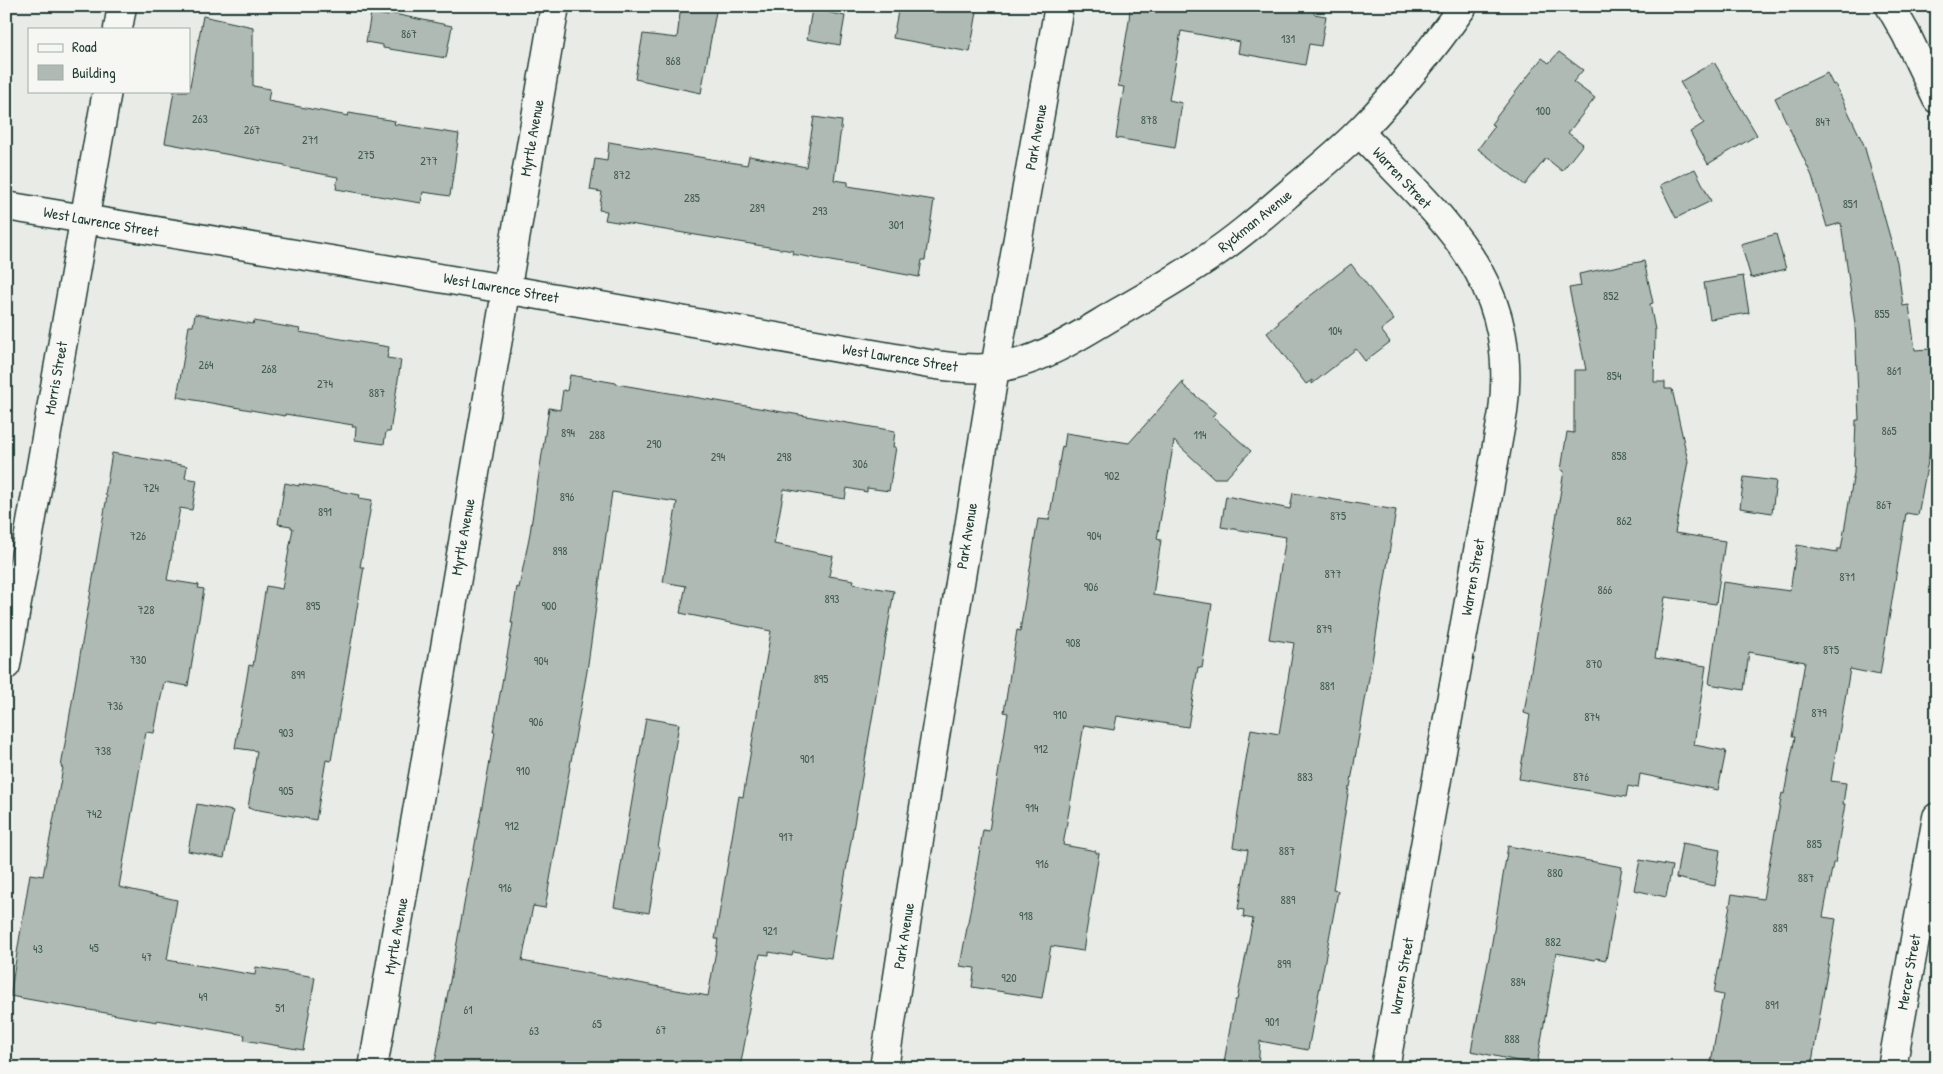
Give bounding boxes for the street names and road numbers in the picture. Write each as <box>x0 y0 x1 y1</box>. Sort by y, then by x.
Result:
street label: Myrtle Avenue <box>514 98 549 178</box>
street label: Park Avenue <box>1019 102 1052 172</box>
street label: Warren Street <box>1368 142 1437 214</box>
street label: Ryckman Avenue <box>1213 184 1296 257</box>
street label: West Lawrence Street <box>42 201 161 242</box>
street label: West Lawrence Street <box>442 267 561 308</box>
street label: West Lawrence Street <box>841 338 960 377</box>
street label: Morris Street <box>39 339 72 416</box>
street label: Myrtle Avenue <box>445 497 480 577</box>
street label: Park Avenue <box>951 501 982 570</box>
street label: Warren Street <box>1455 536 1490 617</box>
street label: Myrtle Avenue <box>378 896 413 976</box>
street label: Park Avenue <box>888 901 919 970</box>
street label: Mercer Street <box>1892 932 1926 1011</box>
street label: Warren Street <box>1384 935 1419 1016</box>

